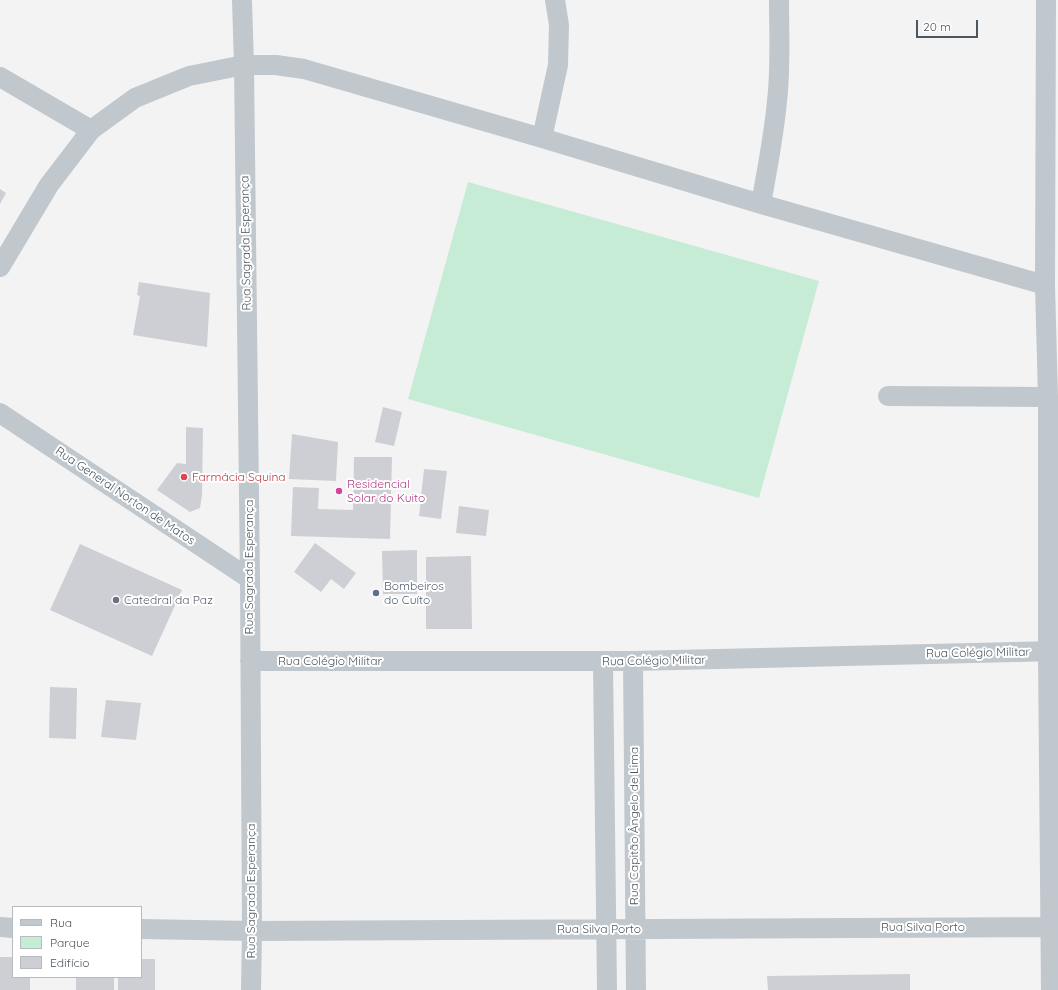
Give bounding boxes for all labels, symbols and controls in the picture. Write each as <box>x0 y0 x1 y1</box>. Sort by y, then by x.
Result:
scale bar <box>918 12 980 38</box>
text: 20 m <box>923 19 951 34</box>
street label: Rua Sagrada Esperança <box>238 175 254 311</box>
street label: Rua General Norton de Matos <box>52 444 198 548</box>
place label: Farmácia Squina <box>192 470 286 484</box>
marker: Farmácia Squina <box>179 472 189 482</box>
place label: Residencial Solar do Kuito <box>347 477 425 505</box>
marker: Residencial Solar do Kuito <box>334 486 344 496</box>
street label: Rua Sagrada Esperança <box>242 499 256 635</box>
place label: Bombeiros do Cuíto <box>384 579 444 607</box>
marker: Bombeiros do Cuíto <box>371 588 381 598</box>
place label: Catedral da Paz <box>124 593 213 607</box>
marker: Catedral da Paz <box>111 595 121 605</box>
street label: Rua Colégio Militar <box>926 645 1030 661</box>
street label: Rua Colégio Militar <box>602 653 706 669</box>
street label: Rua Colégio Militar <box>278 654 382 668</box>
street label: Rua Capitão Ângelo de Lima <box>627 747 641 905</box>
street label: Rua Sagrada Esperança <box>244 823 258 959</box>
legend <box>12 906 142 978</box>
text: Rua <box>50 915 72 930</box>
street label: Rua Silva Porto <box>881 920 965 934</box>
street label: Rua Silva Porto <box>557 922 641 936</box>
text: Parque <box>50 935 90 950</box>
text: Edifício <box>50 955 90 970</box>

